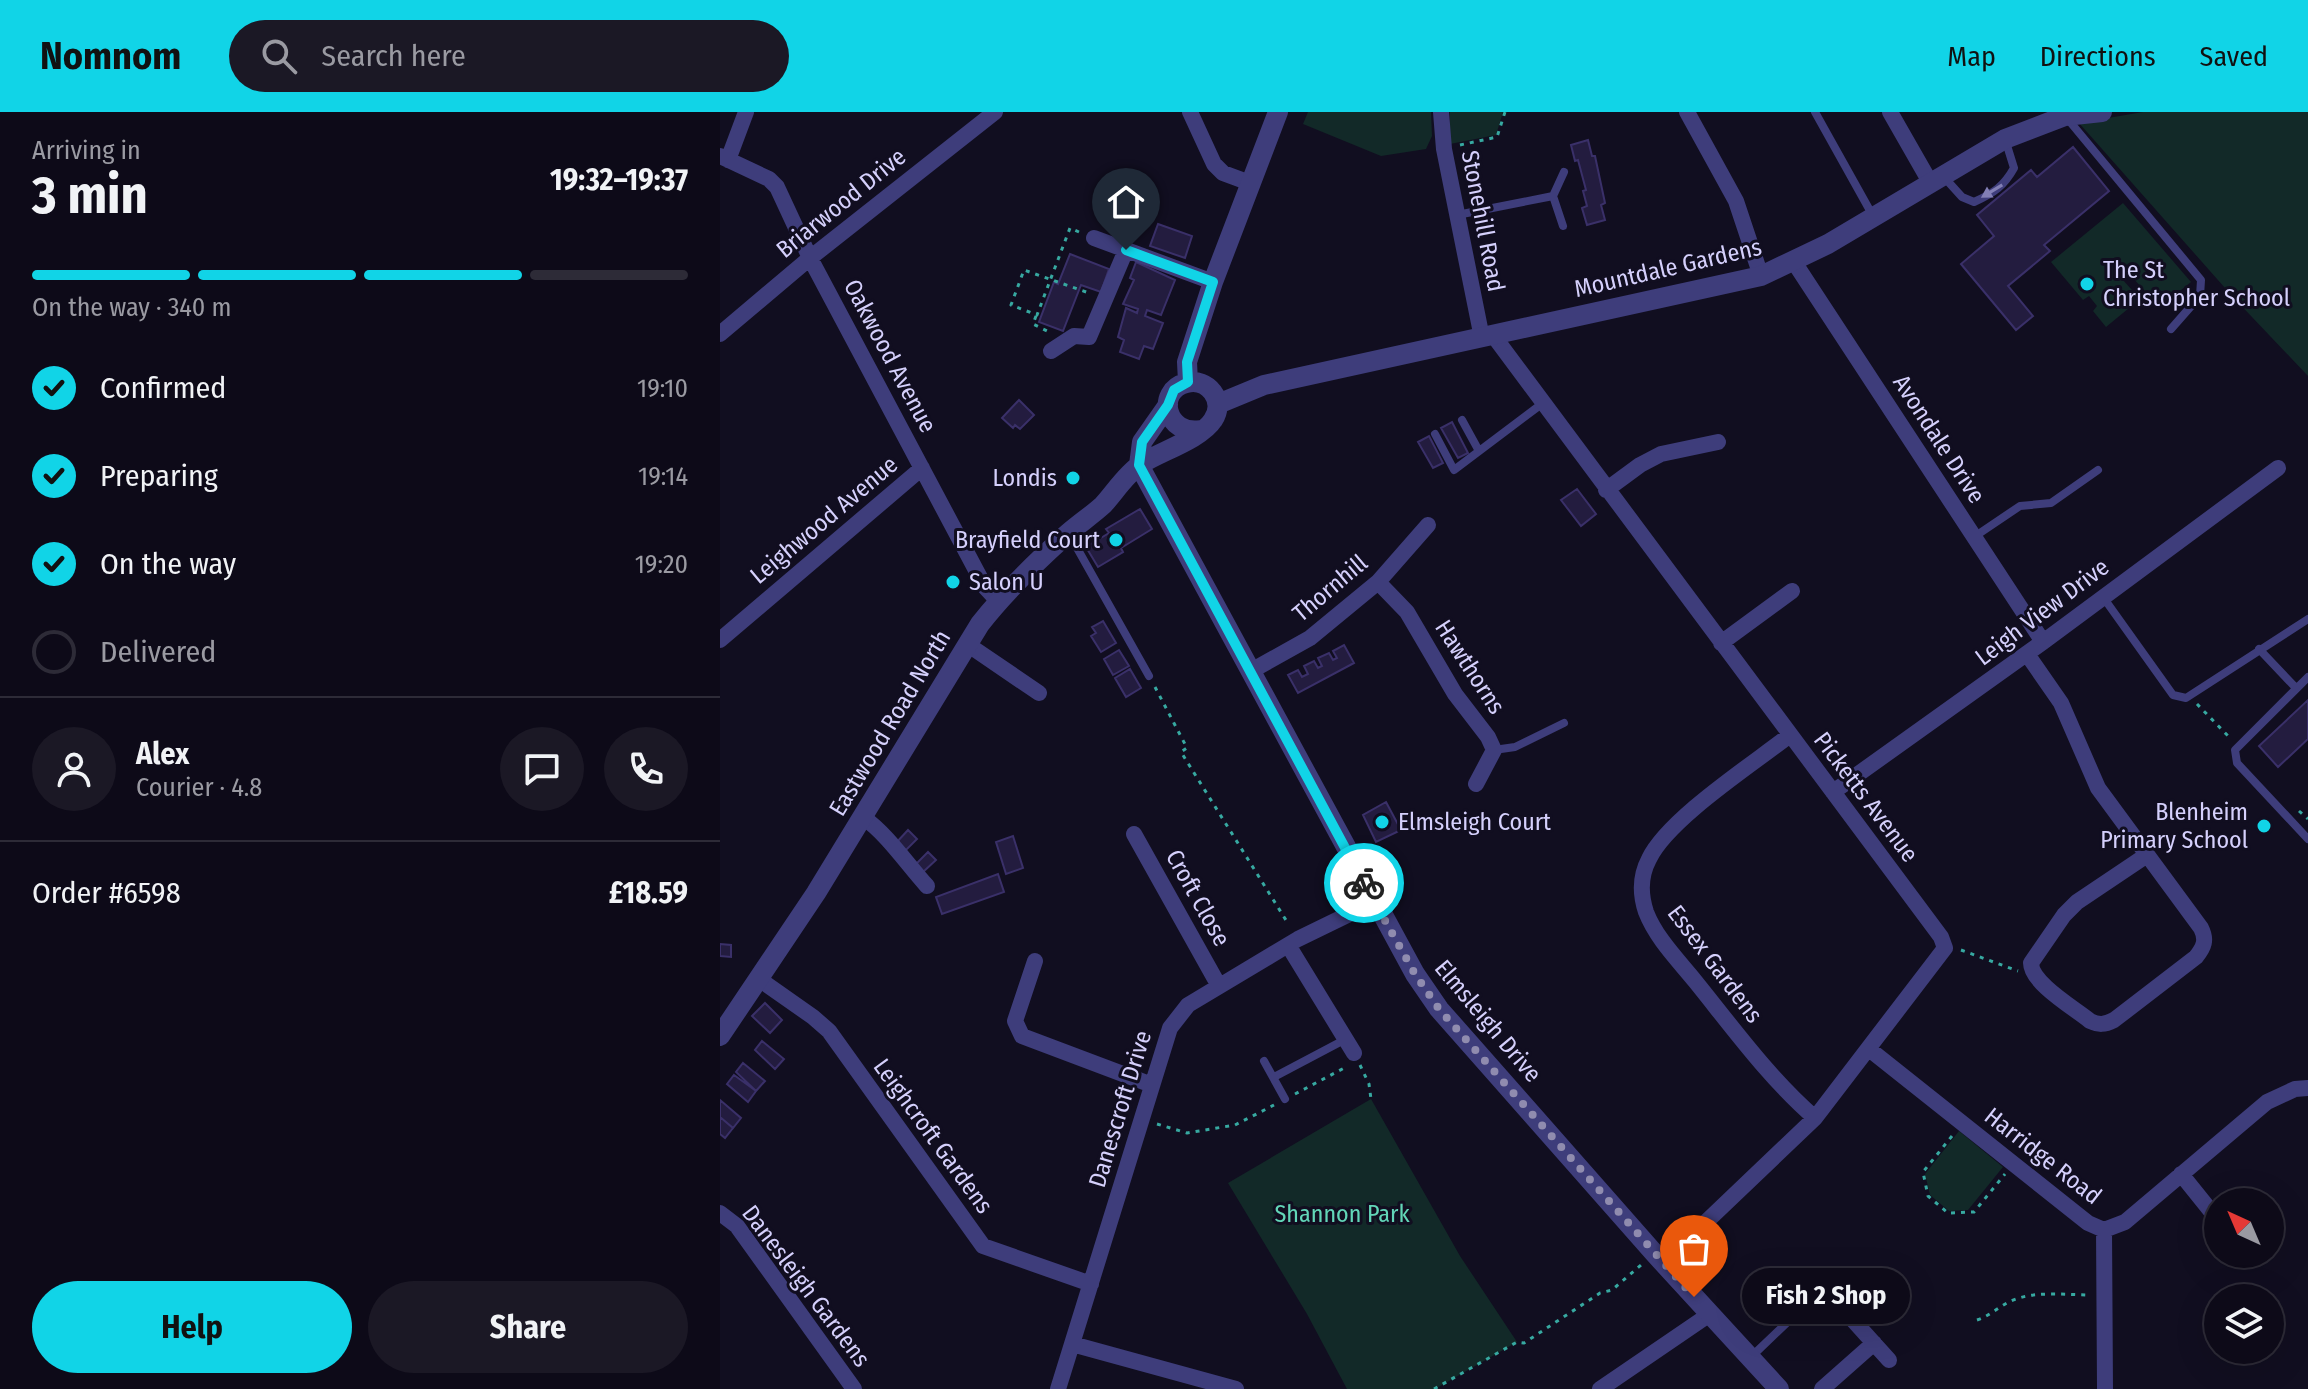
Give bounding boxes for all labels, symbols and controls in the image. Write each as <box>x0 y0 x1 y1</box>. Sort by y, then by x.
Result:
search box <box>229 20 789 92</box>
text: Nomnom <box>40 33 181 79</box>
icon: search <box>257 34 301 78</box>
text: Search here <box>321 38 466 74</box>
text: Map <box>1947 40 1996 73</box>
text: Directions <box>2040 40 2156 73</box>
text: Saved <box>2200 40 2268 73</box>
text: Arriving in <box>32 135 141 166</box>
street label: Briarwood Drive <box>771 142 911 264</box>
street label: Stonehill Road <box>1456 148 1510 294</box>
text: 19:32–19:37 <box>550 162 688 198</box>
text: 3 min <box>32 164 148 227</box>
pin <box>1092 168 1160 250</box>
icon: home <box>1104 180 1148 224</box>
one-way arrow <box>1982 184 2003 199</box>
street label: Mountdale Gardens <box>1572 233 1764 303</box>
place label: The St Christopher School <box>2103 256 2290 312</box>
street label: Oakwood Avenue <box>838 275 942 437</box>
marker: The St Christopher School <box>2078 275 2096 293</box>
text: On the way · 340 m <box>32 292 232 323</box>
icon: check <box>32 366 76 410</box>
text: Confirmed <box>100 370 226 406</box>
street label: Avondale Drive <box>1887 370 1991 508</box>
text: 19:10 <box>637 373 688 404</box>
street label: Leighwood Avenue <box>745 450 903 590</box>
icon: check <box>32 454 76 498</box>
text: Preparing <box>100 458 218 494</box>
text: 19:14 <box>638 461 688 492</box>
place label: Londis <box>992 464 1057 492</box>
marker: Londis <box>1064 469 1082 487</box>
place label: Brayfield Court <box>955 526 1100 554</box>
marker: Brayfield Court <box>1107 531 1125 549</box>
icon: check <box>32 542 76 586</box>
text: On the way <box>100 546 236 582</box>
text: 19:20 <box>635 549 688 580</box>
street label: Thornhill <box>1287 549 1373 627</box>
street label: Leigh View Drive <box>1970 553 2114 671</box>
place label: Salon U <box>969 568 1044 596</box>
marker: Salon U <box>944 573 962 591</box>
street label: Hawthorns <box>1429 615 1511 719</box>
street label: Eastwood Road North <box>824 625 956 821</box>
text: Delivered <box>100 634 216 670</box>
button: person <box>32 727 116 811</box>
button: chat <box>500 727 584 811</box>
button: phone <box>604 727 688 811</box>
street label: Picketts Avenue <box>1808 727 1924 867</box>
text: Alex <box>136 736 189 772</box>
text: Courier · 4.8 <box>136 772 262 803</box>
place label: Blenheim Primary School <box>2100 798 2248 854</box>
place label: Elmsleigh Court <box>1398 808 1551 836</box>
marker: Elmsleigh Court <box>1373 813 1391 831</box>
marker: Blenheim Primary School <box>2255 817 2273 835</box>
courier <box>1324 843 1404 923</box>
street label: Croft Close <box>1160 845 1236 951</box>
icon: bike <box>1342 861 1386 905</box>
text: Order #6598 <box>32 875 181 911</box>
text: £18.59 <box>609 875 688 911</box>
street label: Essex Gardens <box>1662 900 1768 1028</box>
street label: Elmsleigh Drive <box>1429 954 1547 1088</box>
street label: Danescroft Drive <box>1083 1027 1157 1191</box>
street label: Leighcroft Gardens <box>868 1053 998 1219</box>
street label: Harridge Road <box>1979 1102 2107 1210</box>
north arrow <box>2204 1188 2284 1268</box>
map controls <box>2204 1188 2284 1364</box>
street label: Danesleigh Gardens <box>736 1200 876 1372</box>
park label: Shannon Park <box>1274 1200 1410 1228</box>
pin <box>1660 1215 1728 1297</box>
icon: bag <box>1672 1227 1716 1271</box>
callout: Fish 2 Shop <box>1742 1269 1910 1325</box>
text: Fish 2 Shop <box>1766 1280 1886 1311</box>
button: Help <box>32 1281 352 1373</box>
button: Share <box>368 1281 688 1373</box>
button: layers <box>2204 1284 2284 1364</box>

